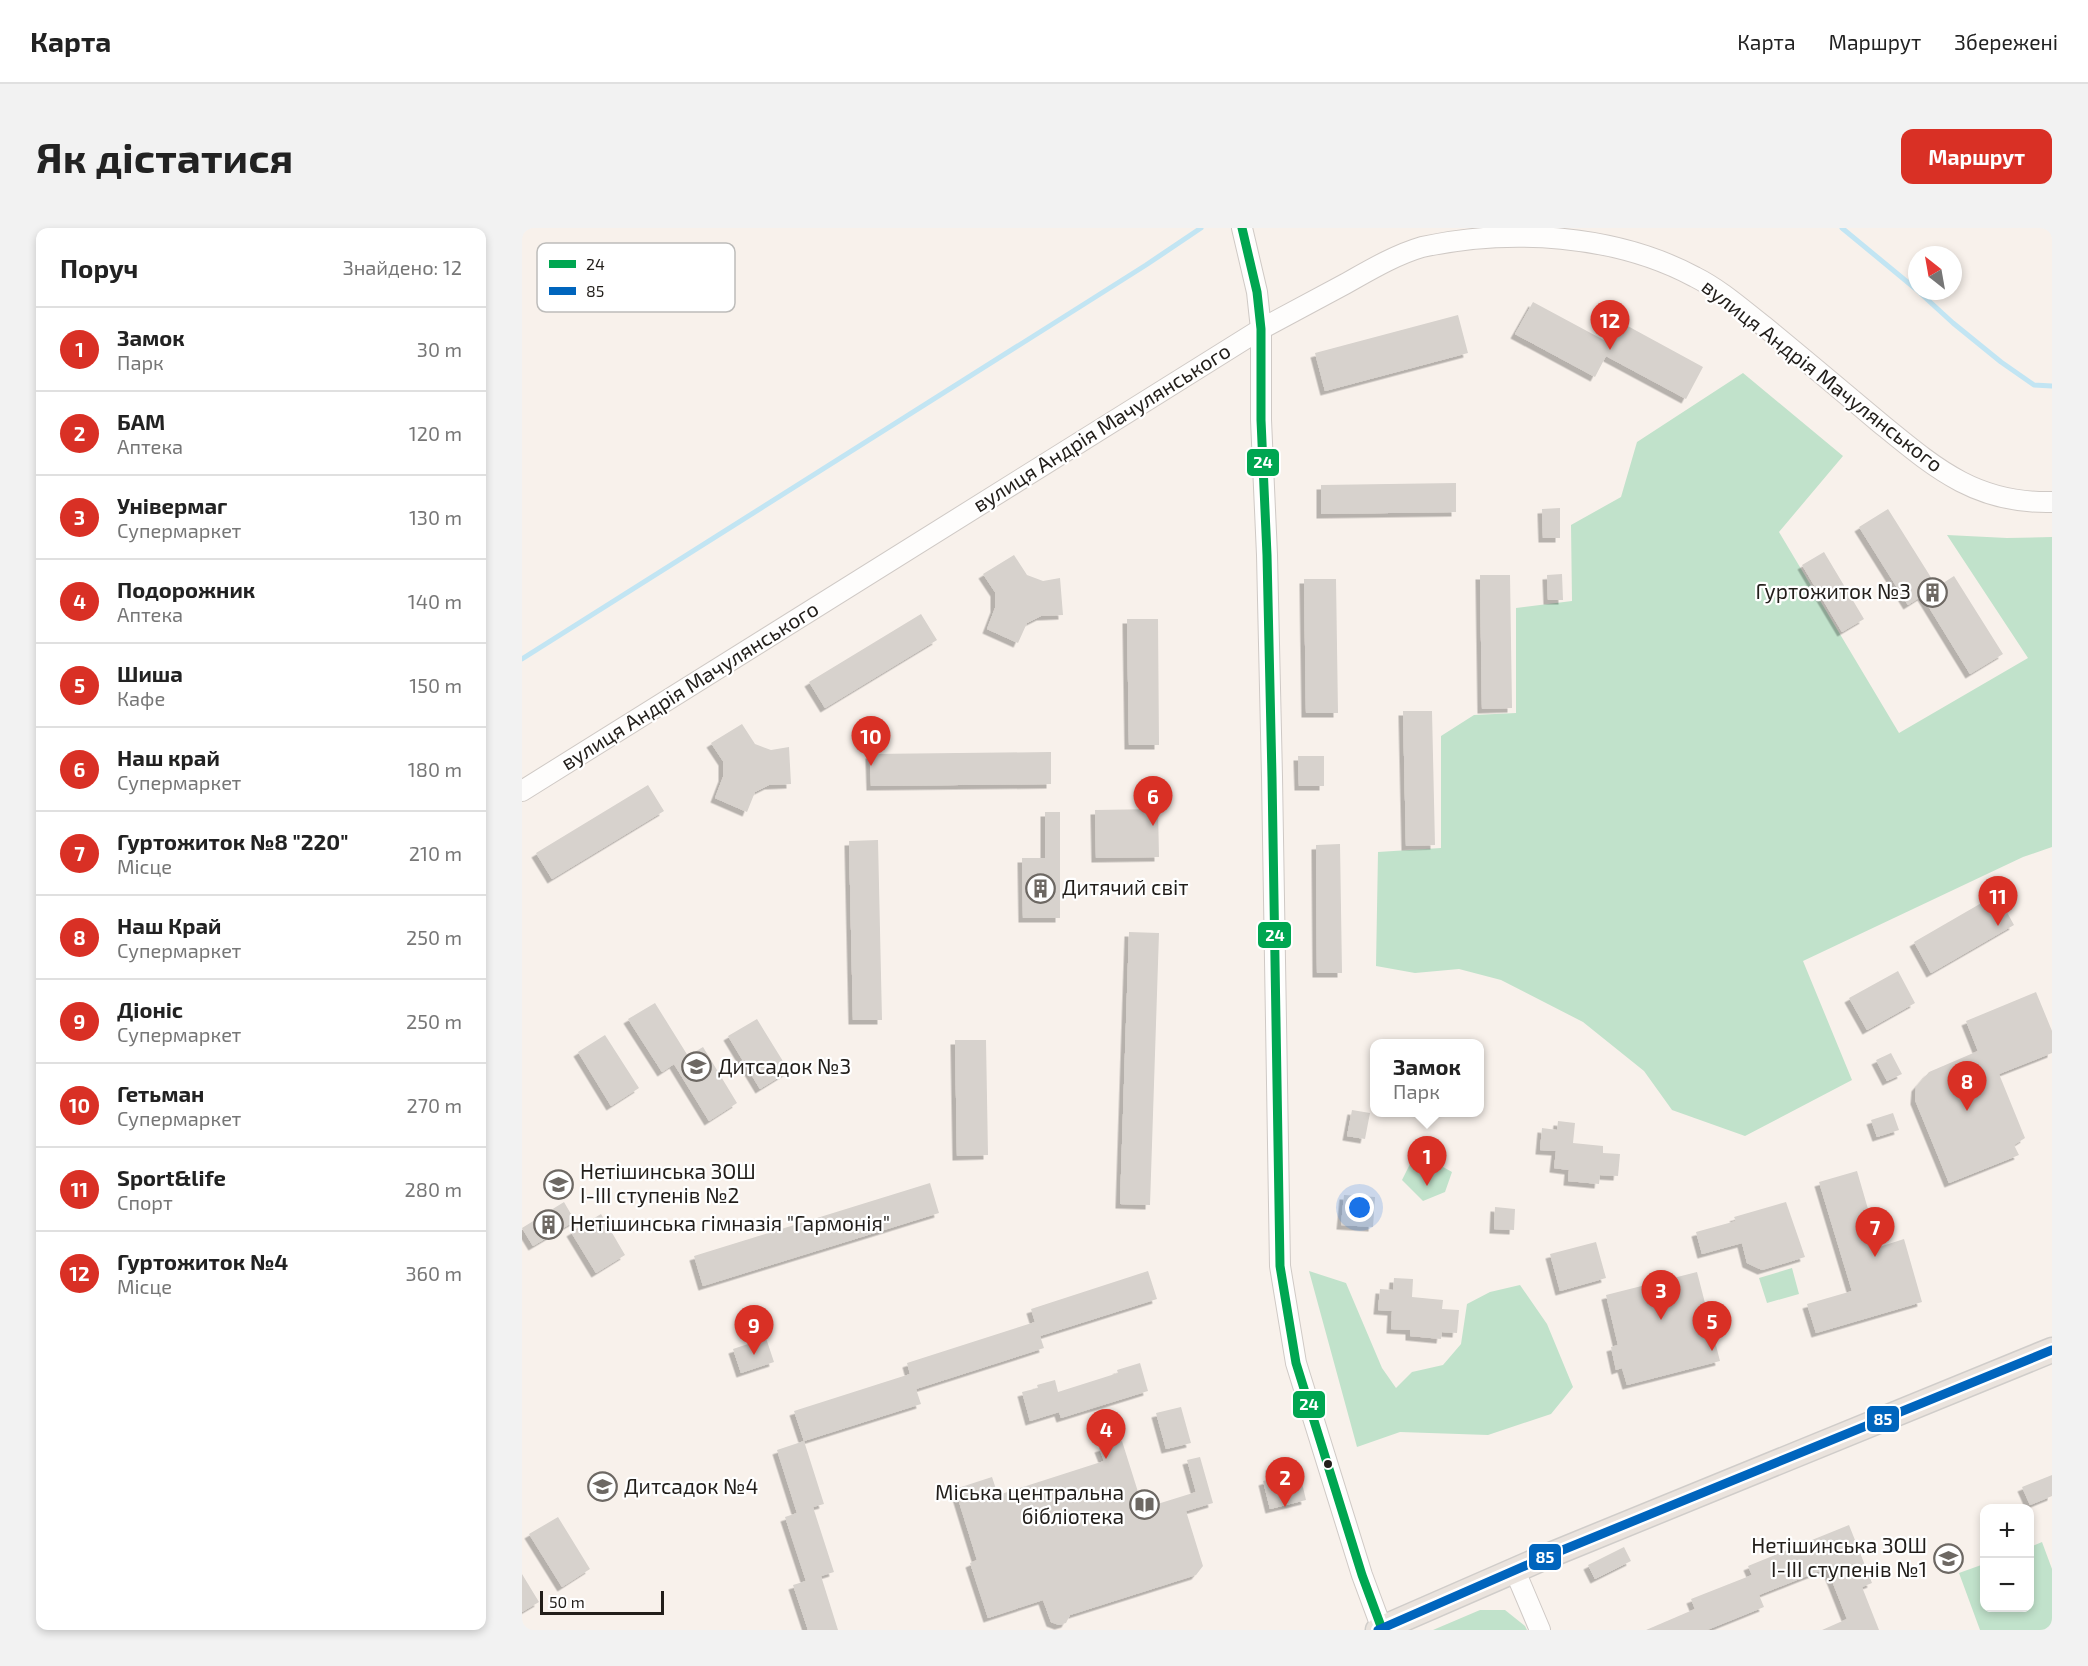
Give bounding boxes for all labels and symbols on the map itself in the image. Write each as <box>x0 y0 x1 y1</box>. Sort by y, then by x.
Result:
legend <box>537 243 735 312</box>
north arrow <box>1908 246 1962 300</box>
text: 24 <box>586 254 605 273</box>
street label: вулиця Андрія Мачулянського <box>1697 273 1948 477</box>
text: 85 <box>586 281 604 300</box>
pin: 12 <box>1590 300 1630 350</box>
street label: вулиця Андрія Мачулянського <box>968 337 1235 517</box>
line badge: 24 <box>1246 448 1280 477</box>
text: 24 <box>1253 452 1273 471</box>
building icon: Гуртожиток №3 <box>1916 576 1948 608</box>
place label: Гуртожиток №3 <box>1755 578 1911 604</box>
street label: вулиця Андрія Мачулянського <box>556 595 823 775</box>
pin: 10 <box>852 716 890 766</box>
pin: 6 <box>1134 776 1172 826</box>
building icon: Дитячий світ <box>1025 872 1057 904</box>
place label: Дитячий світ <box>1062 874 1189 899</box>
pin: 11 <box>1978 876 2018 926</box>
line badge: 24 <box>1257 921 1292 949</box>
text: 24 <box>1265 925 1285 944</box>
school or university icon: Дитсадок №3 <box>681 1051 713 1083</box>
place label: Дитсадок №3 <box>718 1053 851 1078</box>
pin: 8 <box>1948 1062 1986 1111</box>
pin: 1 <box>1408 1136 1446 1186</box>
place label: Нетішинська ЗОШ І-ІІІ ступенів №2 <box>580 1158 756 1208</box>
school or university icon: Нетішинська ЗОШ І-ІІІ ступенів №2 <box>543 1168 575 1200</box>
your location <box>1345 1193 1374 1222</box>
building icon: Нетішинська гімназія "Гармонія" <box>533 1208 565 1240</box>
pin: 7 <box>1856 1208 1894 1257</box>
place label: Нетішинська гімназія "Гармонія" <box>570 1210 890 1235</box>
pin: 3 <box>1642 1270 1680 1320</box>
pin: 5 <box>1692 1302 1732 1351</box>
pin: 9 <box>734 1306 774 1355</box>
line badge: 24 <box>1292 1390 1326 1419</box>
text: 24 <box>1299 1394 1319 1413</box>
line badge: 85 <box>1866 1405 1900 1433</box>
text: 85 <box>1874 1409 1893 1428</box>
pin: 4 <box>1086 1410 1126 1459</box>
pin: 2 <box>1266 1458 1305 1507</box>
unlabelled marker <box>1322 1458 1334 1470</box>
school or university icon: Дитсадок №4 <box>587 1471 619 1503</box>
place label: Дитсадок №4 <box>624 1473 758 1498</box>
place label: Міська центральна бібліотека <box>935 1479 1124 1528</box>
library icon: Міська центральна бібліотека <box>1129 1489 1161 1521</box>
place label: Нетішинська ЗОШ І-ІІІ ступенів №1 <box>1751 1532 1927 1582</box>
school or university icon: Нетішинська ЗОШ І-ІІІ ступенів №1 <box>1932 1542 1964 1574</box>
line badge: 85 <box>1528 1543 1562 1571</box>
text: 85 <box>1536 1547 1555 1566</box>
scale bar <box>540 1588 664 1616</box>

